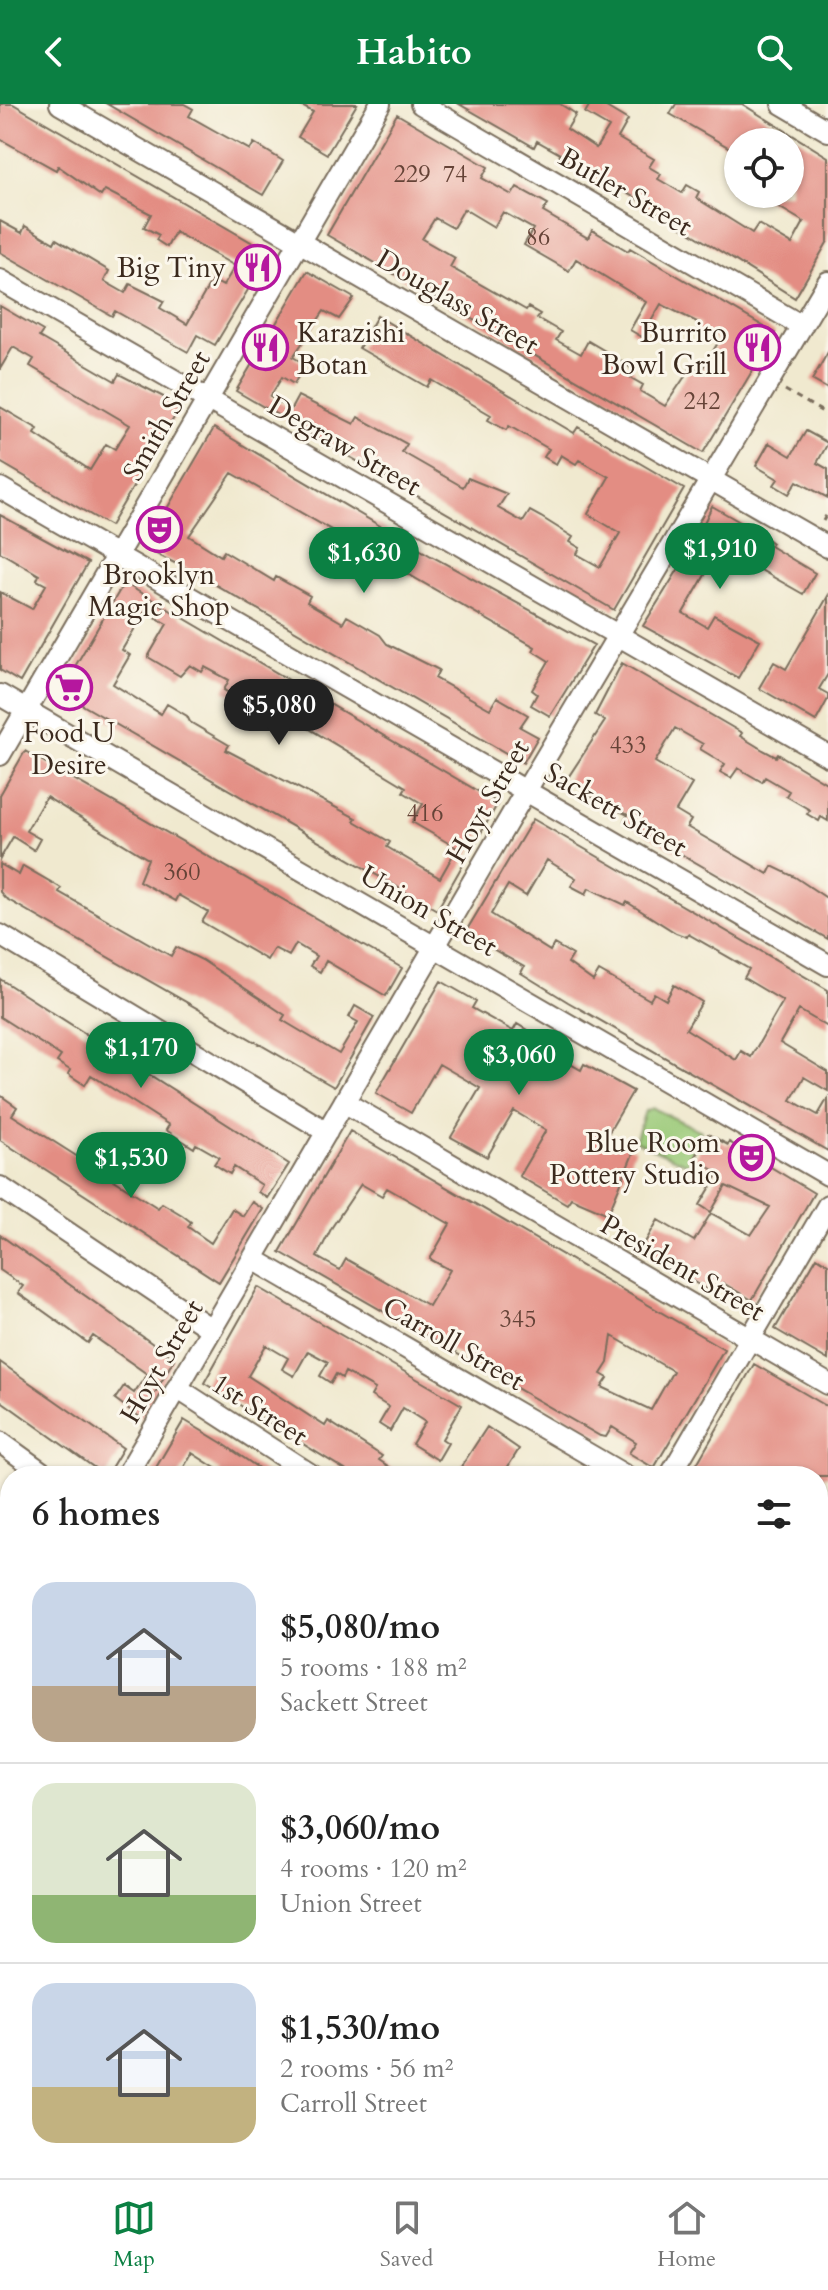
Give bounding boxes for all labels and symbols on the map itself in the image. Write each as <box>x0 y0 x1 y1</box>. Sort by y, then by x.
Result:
street label: Butler Street <box>552 138 699 245</box>
house number: 229 <box>394 158 430 191</box>
house number: 74 <box>443 158 467 191</box>
house number: 86 <box>526 221 550 254</box>
street label: Douglass Street <box>369 240 546 364</box>
restaurant icon: Big Tiny <box>233 243 281 291</box>
place label: Big Tiny <box>117 249 226 287</box>
place label: Karazishi Botan <box>297 314 405 384</box>
place label: Burrito Bowl Grill <box>601 314 727 384</box>
restaurant icon: Karazishi Botan <box>242 324 290 372</box>
restaurant icon: Burrito Bowl Grill <box>734 324 782 372</box>
street label: Smith Street <box>114 343 220 488</box>
house number: 242 <box>684 385 720 418</box>
street label: Degraw Street <box>261 387 428 505</box>
theatre icon: Brooklyn Magic Shop <box>135 506 183 554</box>
pin: $1,910 <box>655 523 785 591</box>
pin: $1,630 <box>299 527 429 595</box>
place label: Brooklyn Magic Shop <box>88 556 230 626</box>
supermarket icon: Food U Desire <box>45 664 93 712</box>
pin: $5,080 <box>214 679 344 747</box>
place label: Food U Desire <box>23 714 115 784</box>
house number: 433 <box>610 729 646 762</box>
street label: Hoyt Street <box>437 733 539 870</box>
street label: Sackett Street <box>537 754 694 866</box>
house number: 416 <box>407 797 443 830</box>
house number: 360 <box>164 856 200 889</box>
street label: Union Street <box>353 856 504 966</box>
pin: $1,170 <box>76 1022 206 1090</box>
pin: $3,060 <box>454 1029 584 1097</box>
place label: Blue Room Pottery Studio <box>549 1124 720 1194</box>
pin: $1,530 <box>66 1132 196 1200</box>
theatre icon: Blue Room Pottery Studio <box>727 1134 775 1182</box>
street label: President Street <box>593 1205 772 1330</box>
street label: Carroll Street <box>375 1288 532 1400</box>
street label: Hoyt Street <box>111 1293 213 1430</box>
house number: 345 <box>500 1303 536 1336</box>
street label: 1st Street <box>204 1365 315 1455</box>

